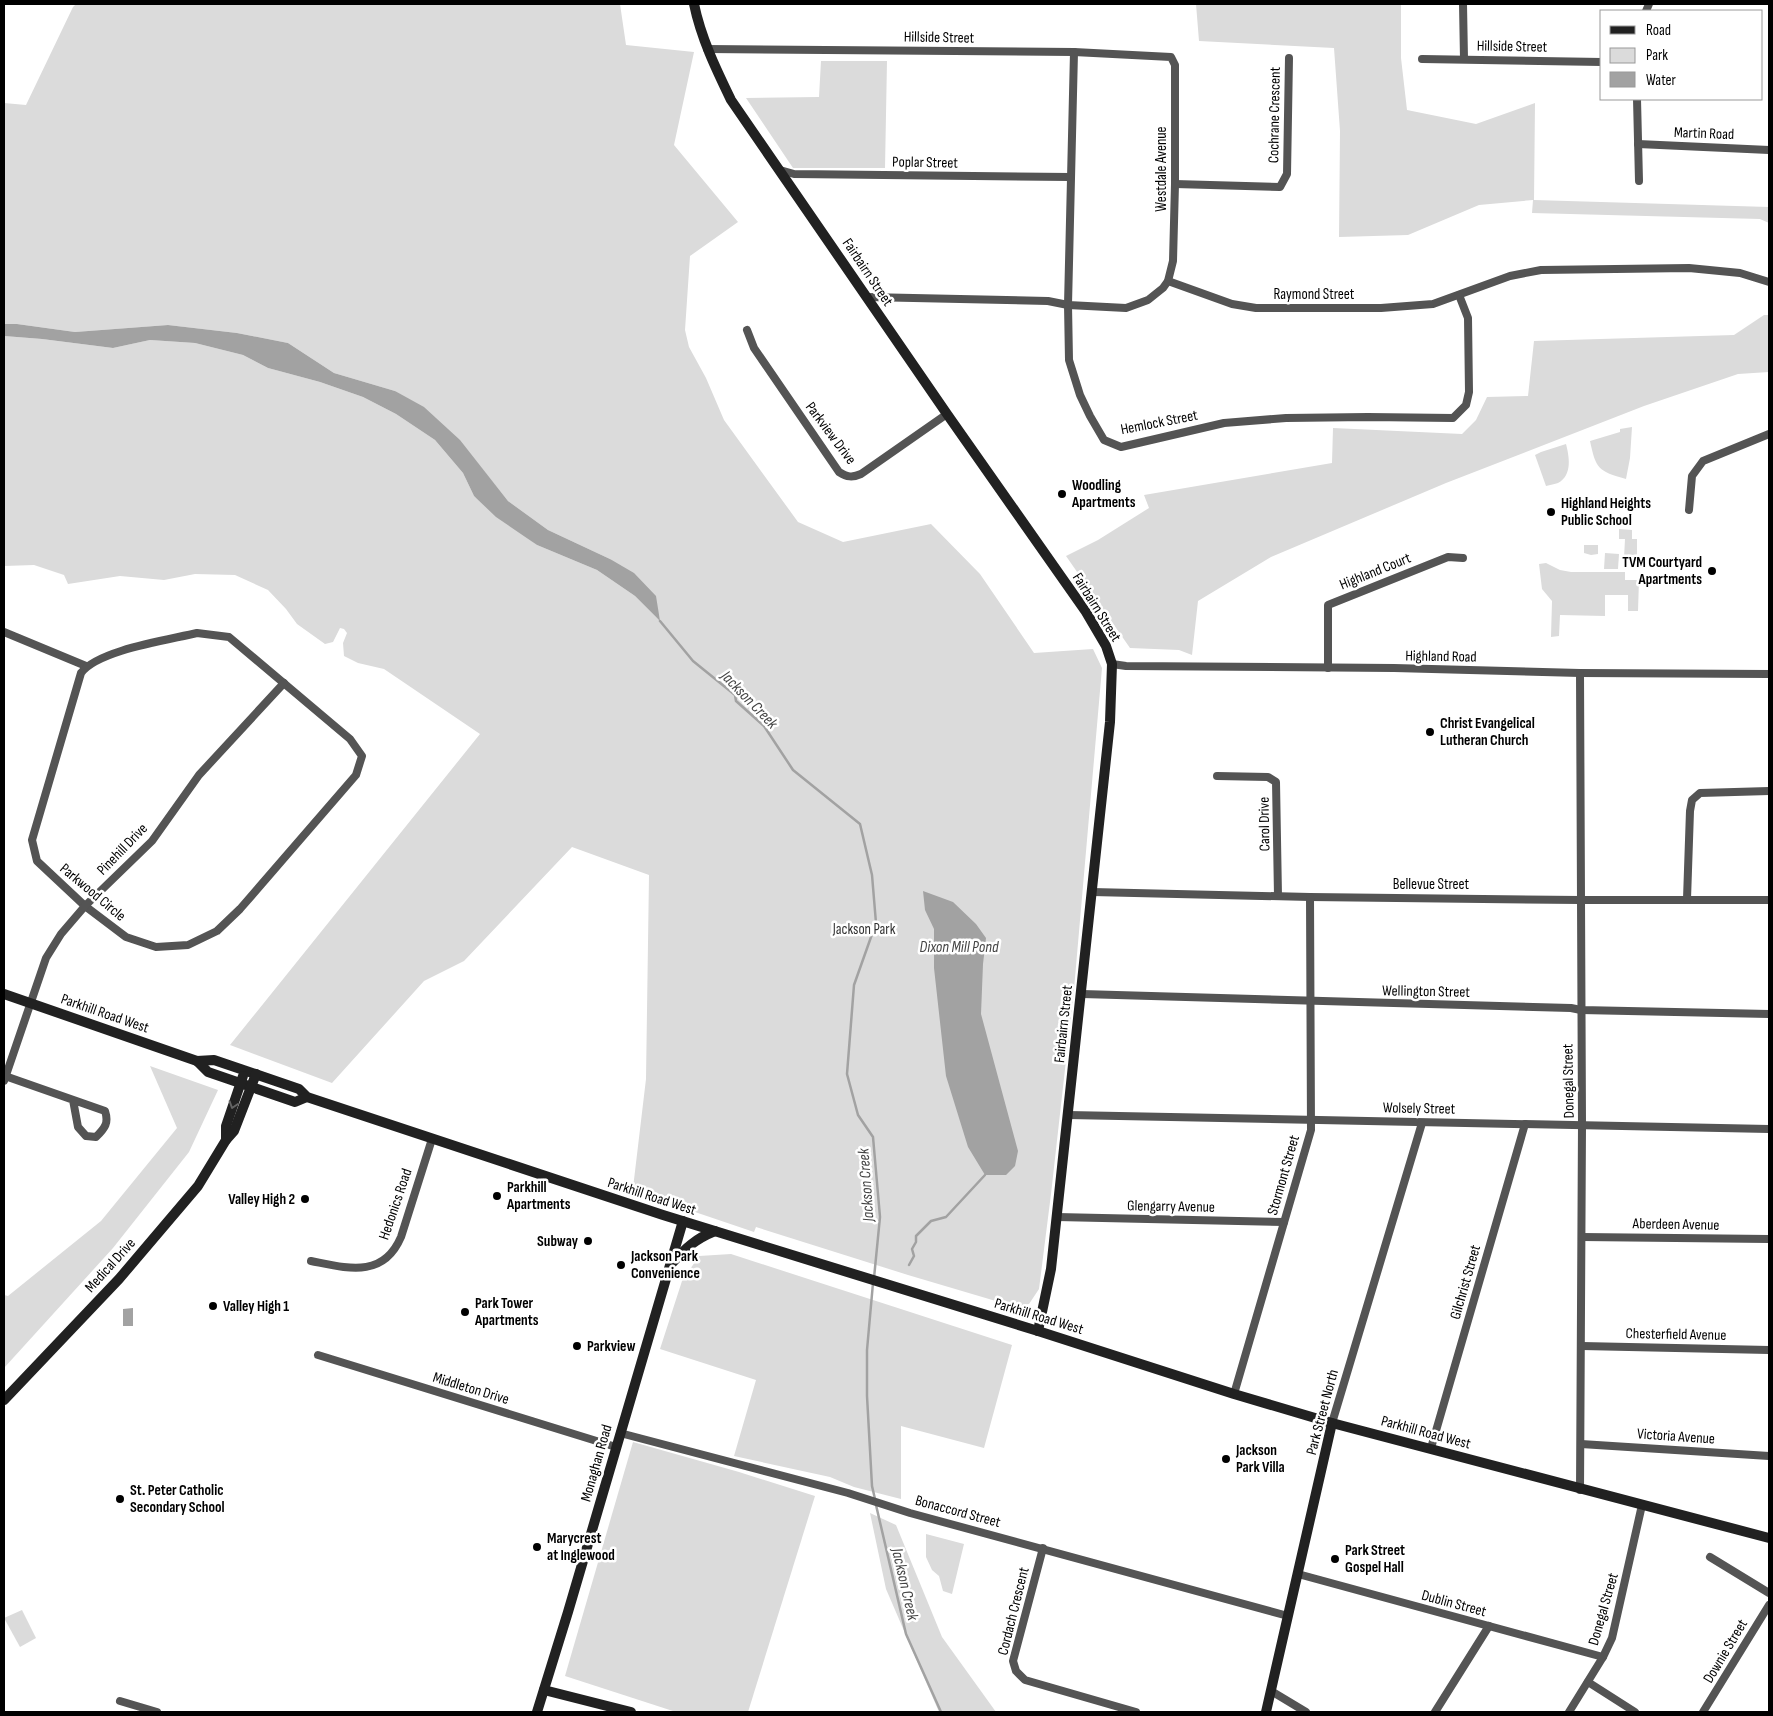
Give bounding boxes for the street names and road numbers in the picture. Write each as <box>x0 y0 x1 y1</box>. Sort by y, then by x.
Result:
street label: Hillside Street <box>904 27 975 48</box>
street label: Hillside Street <box>1477 36 1548 57</box>
street label: Cochrane Crescent <box>1264 66 1285 163</box>
street label: Martin Road <box>1673 123 1734 144</box>
street label: Westdale Avenue <box>1152 126 1171 212</box>
street label: Poplar Street <box>892 152 958 173</box>
street label: Fairbairn Street <box>838 235 897 310</box>
street label: Raymond Street <box>1274 285 1355 304</box>
street label: Parkview Drive <box>801 398 860 468</box>
street label: Hemlock Street <box>1119 406 1200 439</box>
street label: Highland Court <box>1337 548 1414 594</box>
street label: Fairbairn Street <box>1068 569 1125 646</box>
street label: Highland Road <box>1405 646 1477 667</box>
street label: Carol Drive <box>1255 797 1274 851</box>
street label: Pinehill Drive <box>93 819 152 879</box>
street label: Parkwood Circle <box>56 859 130 925</box>
street label: Bellevue Street <box>1393 875 1470 894</box>
street label: Wellington Street <box>1382 981 1470 1002</box>
street label: Fairbairn Street <box>1050 984 1077 1064</box>
street label: Parkhill Road West <box>58 990 152 1038</box>
street label: Donegal Street <box>1558 1043 1579 1118</box>
street label: Wolsely Street <box>1383 1098 1456 1119</box>
street label: Stormont Street <box>1263 1133 1304 1217</box>
street label: Hedonics Road <box>374 1166 417 1242</box>
street label: Parkhill Road West <box>605 1173 699 1220</box>
street label: Glengarry Avenue <box>1127 1196 1215 1217</box>
street label: Aberdeen Avenue <box>1631 1214 1720 1235</box>
street label: Medical Drive <box>81 1234 140 1297</box>
street label: Gilchrist Street <box>1446 1242 1485 1322</box>
street label: Parkhill Road West <box>992 1294 1086 1339</box>
street label: Chesterfield Avenue <box>1625 1324 1727 1345</box>
street label: Park Street North <box>1302 1367 1343 1457</box>
street label: Middleton Drive <box>430 1368 511 1409</box>
street label: Parkhill Road West <box>1379 1411 1473 1454</box>
street label: Monaghan Road <box>576 1422 617 1504</box>
street label: Victoria Avenue <box>1636 1424 1716 1449</box>
street label: Bonaccord Street <box>913 1491 1003 1532</box>
street label: Cordach Crescent <box>993 1565 1034 1657</box>
street label: Donegal Street <box>1584 1570 1623 1648</box>
street label: Dublin Street <box>1419 1586 1489 1621</box>
street label: Downie Street <box>1699 1615 1752 1687</box>

